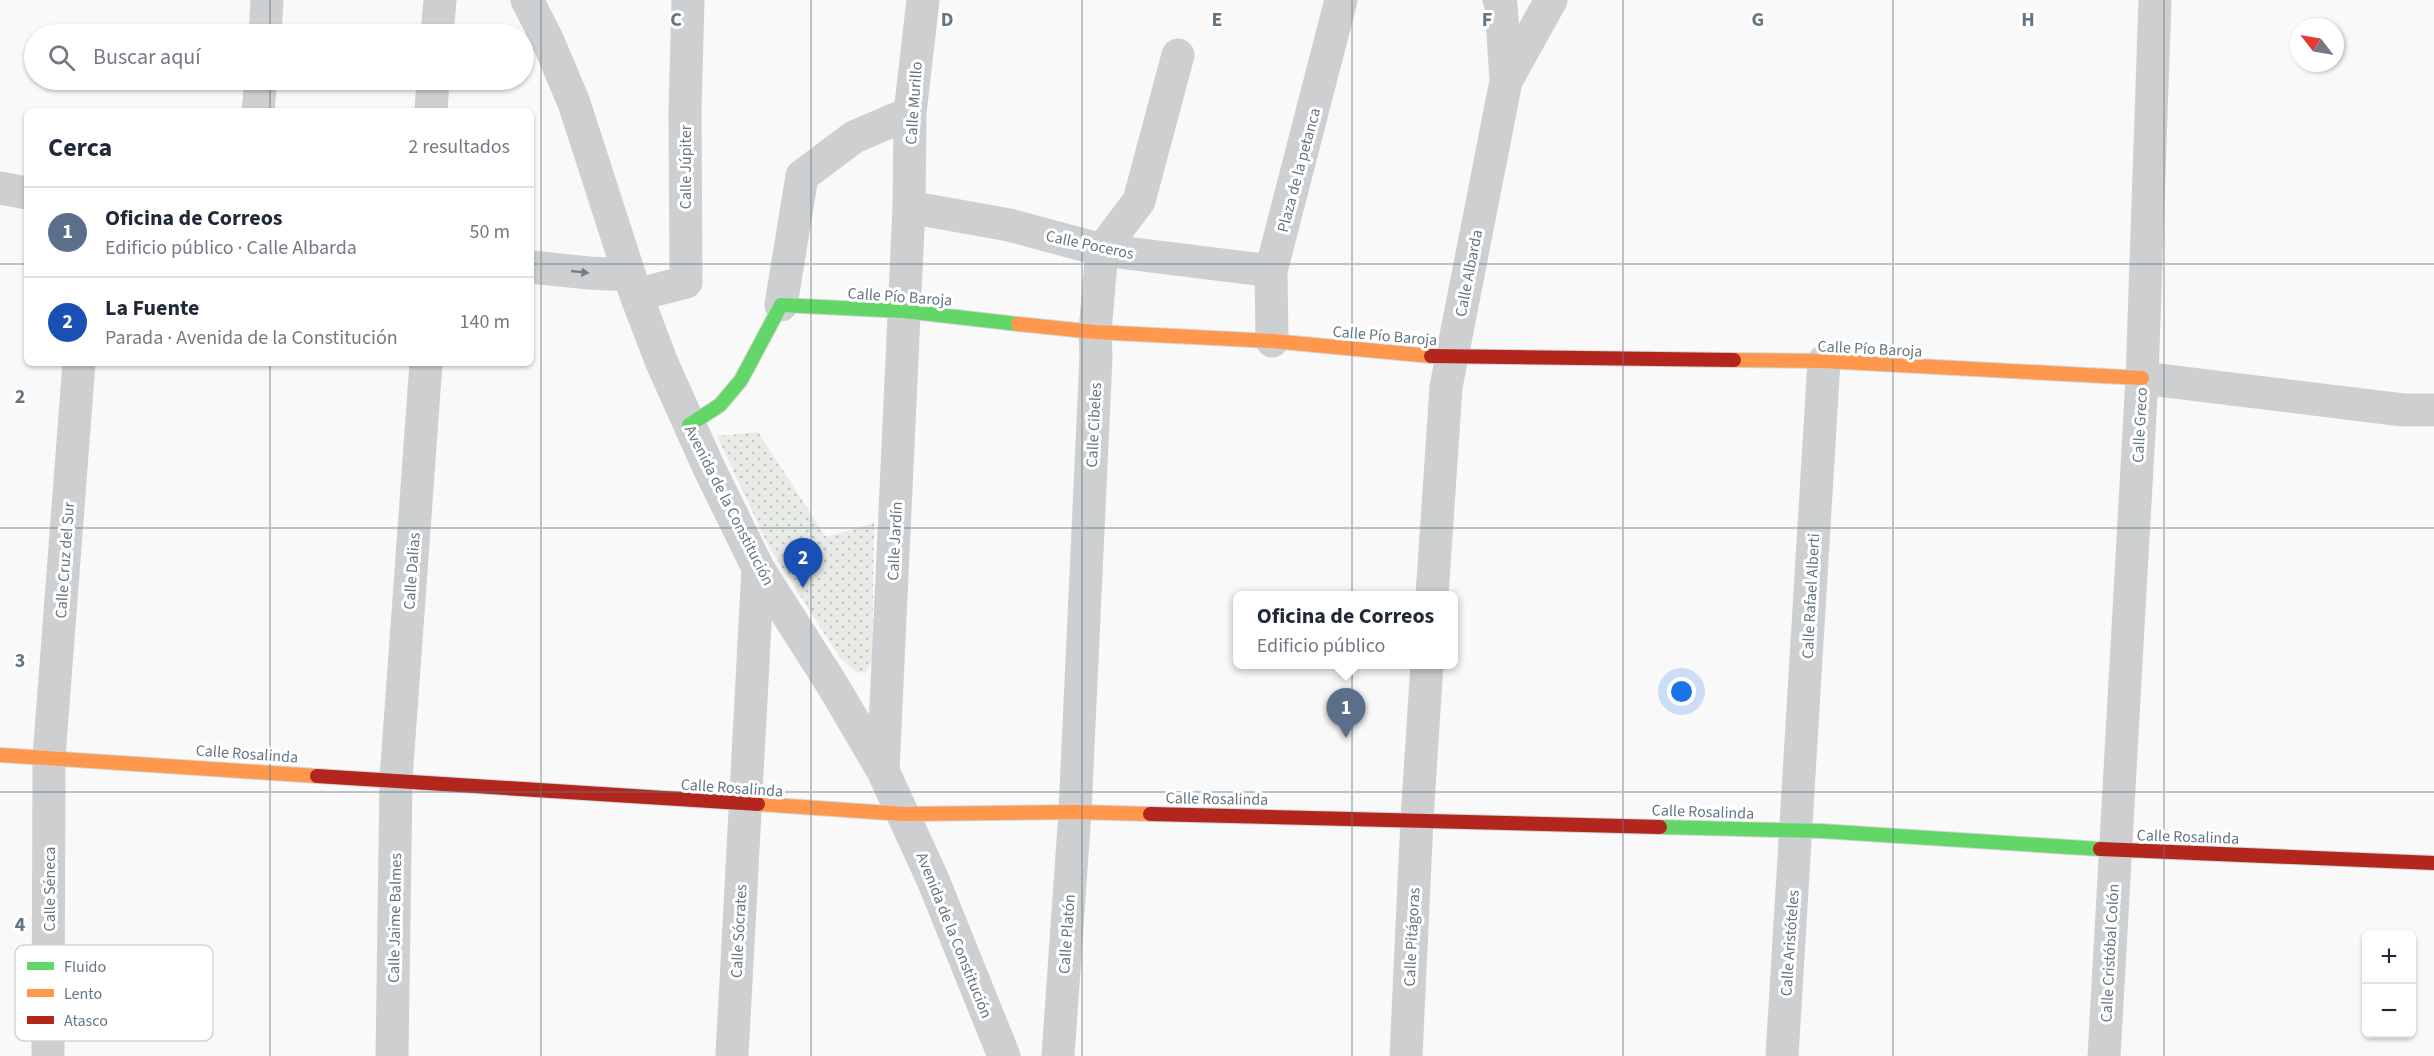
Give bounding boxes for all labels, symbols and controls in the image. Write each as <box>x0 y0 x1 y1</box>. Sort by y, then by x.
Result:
text: C <box>670 6 682 34</box>
text: D <box>941 6 953 34</box>
text: E <box>1212 6 1222 34</box>
text: F <box>1482 6 1492 34</box>
text: G <box>1752 6 1764 34</box>
text: H <box>2021 6 2035 34</box>
north arrow <box>2290 18 2344 72</box>
search box <box>24 24 534 90</box>
icon: search <box>45 41 78 74</box>
text: Buscar aquí <box>93 41 201 73</box>
street label: Calle Murillo <box>900 61 928 145</box>
street label: Plaza de la petanca <box>1272 106 1326 235</box>
street label: Calle Júpiter <box>675 124 697 209</box>
text: Cerca <box>48 129 112 166</box>
text: 2 resultados <box>408 133 510 161</box>
text: Oficina de Correos <box>105 202 283 234</box>
text: 1 <box>62 218 73 246</box>
text: 50 m <box>470 218 510 246</box>
street label: Calle Poceros <box>1044 225 1136 265</box>
street label: Calle Albarda <box>1450 228 1488 319</box>
text: Edificio público · Calle Albarda <box>105 234 357 262</box>
one-way arrow <box>570 267 589 277</box>
street label: Calle Pío Baroja <box>847 282 953 312</box>
text: La Fuente <box>105 292 199 324</box>
text: 2 <box>62 308 73 336</box>
text: 140 m <box>460 308 510 336</box>
street label: Calle Pío Baroja <box>1332 320 1438 352</box>
text: Parada · Avenida de la Constitución <box>105 324 398 352</box>
street label: Calle Pío Baroja <box>1817 335 1923 363</box>
street label: Calle Cibeles <box>1081 382 1107 468</box>
text: 2 <box>15 383 25 411</box>
street label: Calle Greco <box>2127 387 2153 463</box>
street label: Avenida de la Constitución <box>679 422 779 589</box>
street label: Calle Cruz del Sur <box>50 501 80 619</box>
street label: Calle Jardín <box>882 501 908 581</box>
street label: Calle Dalias <box>398 532 426 610</box>
street label: Calle Rafael Alberti <box>1797 533 1825 659</box>
pin: 2 <box>784 538 822 588</box>
popup <box>1233 591 1458 669</box>
text: Oficina de Correos <box>1257 600 1434 632</box>
text: Edificio público <box>1257 632 1385 660</box>
text: 3 <box>15 647 25 675</box>
your location <box>1667 677 1696 706</box>
pin: 1 <box>1326 688 1366 738</box>
street label: Calle Rosalinda <box>195 739 299 769</box>
street label: Calle Rosalinda <box>680 773 784 803</box>
street label: Calle Rosalinda <box>1166 787 1268 811</box>
street label: Calle Rosalinda <box>1651 799 1755 825</box>
street label: Calle Rosalinda <box>2136 824 2240 850</box>
street label: Calle Séneca <box>39 847 61 931</box>
street label: Avenida de la Constitución <box>911 849 997 1022</box>
street label: Calle Jaime Balmes <box>383 853 407 983</box>
street label: Calle Sócrates <box>726 883 752 978</box>
street label: Calle Cristóbal Colón <box>2095 883 2125 1023</box>
street label: Calle Pitágoras <box>1398 887 1426 987</box>
street label: Calle Aristóteles <box>1775 889 1805 997</box>
street label: Calle Platón <box>1053 893 1081 975</box>
text: 4 <box>15 911 26 939</box>
map controls <box>2362 930 2416 1038</box>
button: + <box>2362 930 2416 984</box>
legend <box>15 945 213 1041</box>
text: Fluido <box>64 956 106 978</box>
text: Lento <box>64 983 102 1005</box>
button: − <box>2362 984 2416 1038</box>
text: Atasco <box>64 1010 108 1032</box>

